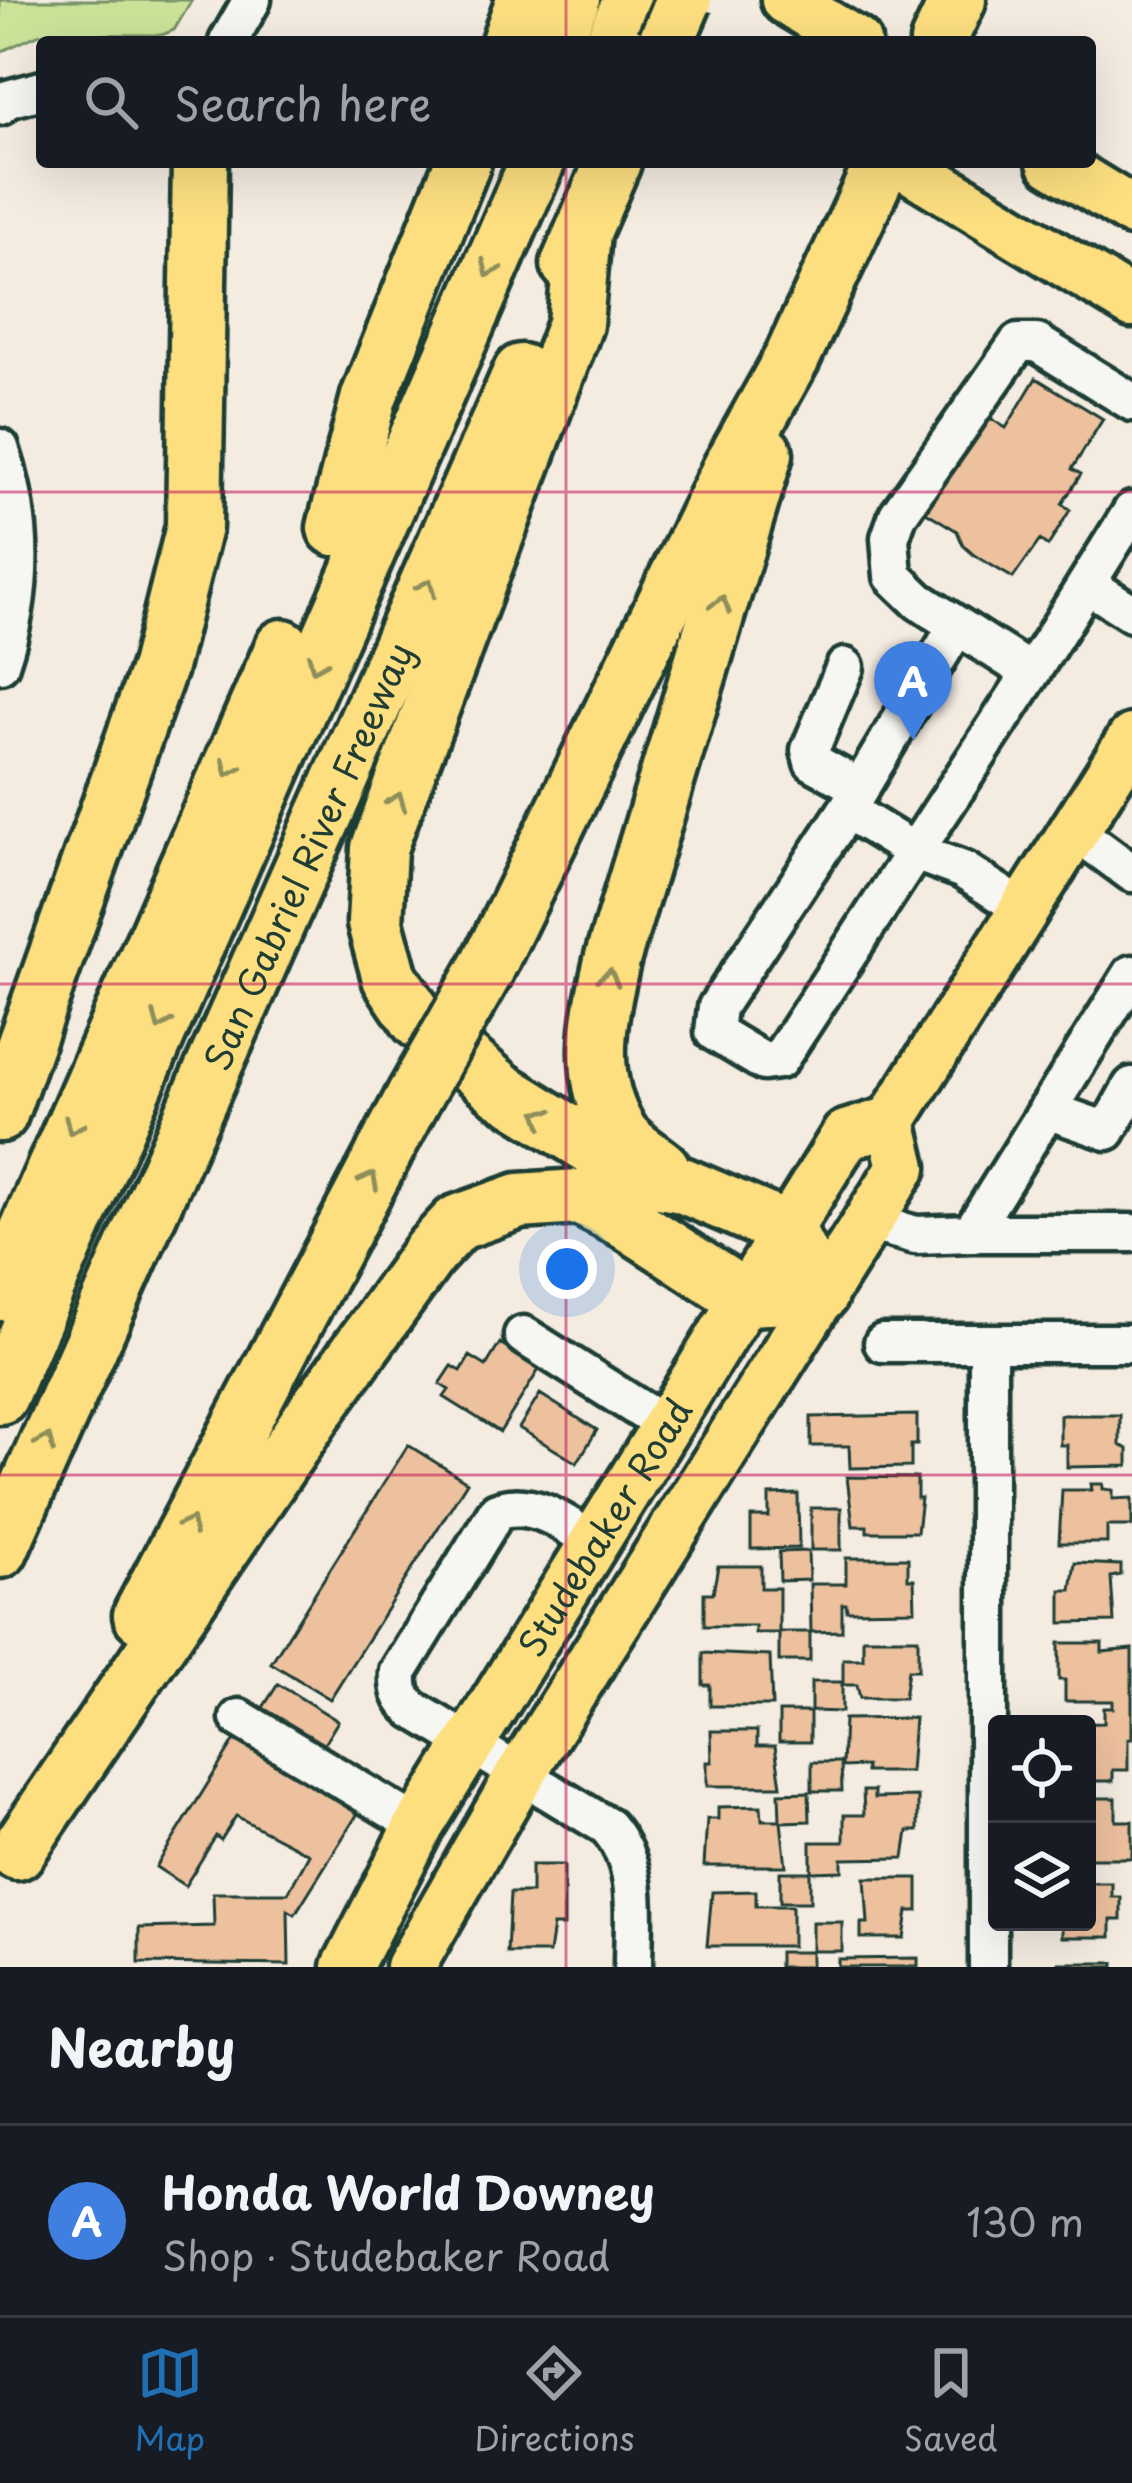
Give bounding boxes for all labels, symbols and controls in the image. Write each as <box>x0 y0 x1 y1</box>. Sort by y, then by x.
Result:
search box <box>36 36 1096 168</box>
text: Search here <box>174 68 431 136</box>
icon: search <box>78 69 144 135</box>
one-way arrow <box>480 257 504 278</box>
one-way arrow <box>412 578 436 599</box>
one-way arrow <box>707 594 732 615</box>
street label: San Gabriel River Freeway <box>189 633 425 1079</box>
pin: A <box>874 641 952 740</box>
one-way arrow <box>306 653 330 674</box>
one-way arrow <box>220 756 244 777</box>
one-way arrow <box>382 791 407 812</box>
one-way arrow <box>595 968 620 988</box>
one-way arrow <box>152 1010 176 1032</box>
one-way arrow <box>533 1108 555 1130</box>
one-way arrow <box>64 1113 88 1135</box>
one-way arrow <box>356 1172 379 1193</box>
your location <box>537 1239 597 1299</box>
street label: Studebaker Road <box>503 1387 704 1666</box>
one-way arrow <box>32 1433 56 1455</box>
one-way arrow <box>174 1516 197 1538</box>
map controls <box>988 1715 1096 1931</box>
button: locate <box>988 1715 1096 1823</box>
button: layers <box>988 1823 1096 1931</box>
text: Nearby <box>48 2007 235 2084</box>
text: Honda World Downey <box>162 2157 655 2225</box>
text: A <box>72 2191 102 2250</box>
text: 130 m <box>966 2191 1084 2250</box>
text: Shop · Studebaker Road <box>162 2225 611 2284</box>
tab: Map <box>135 2340 205 2462</box>
tab: Directions <box>474 2340 635 2462</box>
tab: Saved <box>904 2340 997 2462</box>

